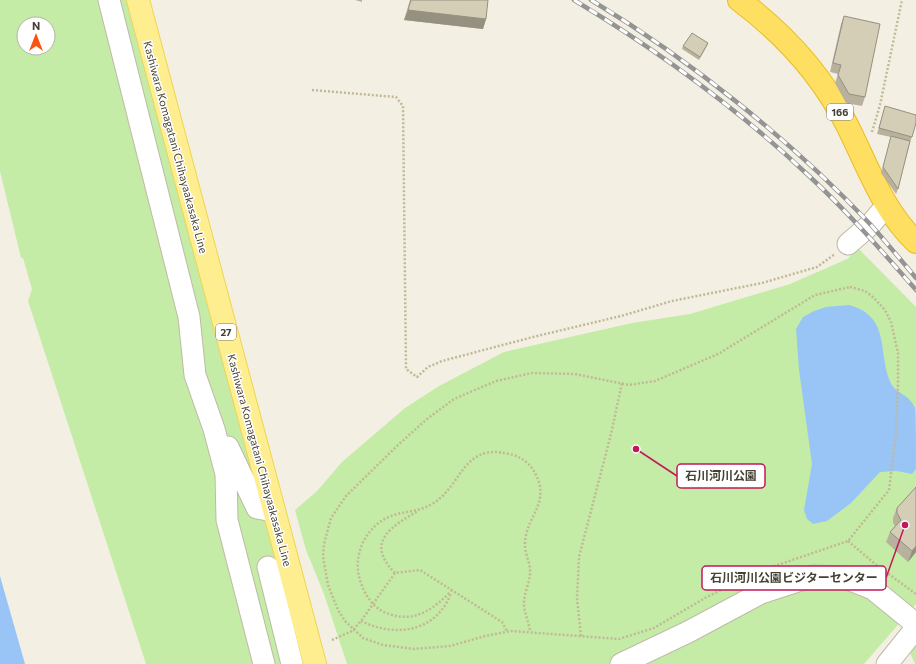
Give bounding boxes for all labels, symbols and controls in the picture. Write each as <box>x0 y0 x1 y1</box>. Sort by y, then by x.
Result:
north arrow <box>16 16 56 56</box>
text: N <box>32 19 40 32</box>
street label: Kashiwara Komagatani Chihayaakasaka Line <box>141 39 211 255</box>
road number: 166 <box>827 104 853 120</box>
road number: 27 <box>216 324 236 340</box>
street label: Kashiwara Komagatani Chihayaakasaka Line <box>225 352 295 568</box>
callout: 石川河川公園 <box>677 464 765 488</box>
text: 石川河川公園 <box>685 468 757 482</box>
callout: 石川河川公園ビジターセンター <box>702 566 886 590</box>
text: 石川河川公園ビジターセンター <box>710 570 878 584</box>

